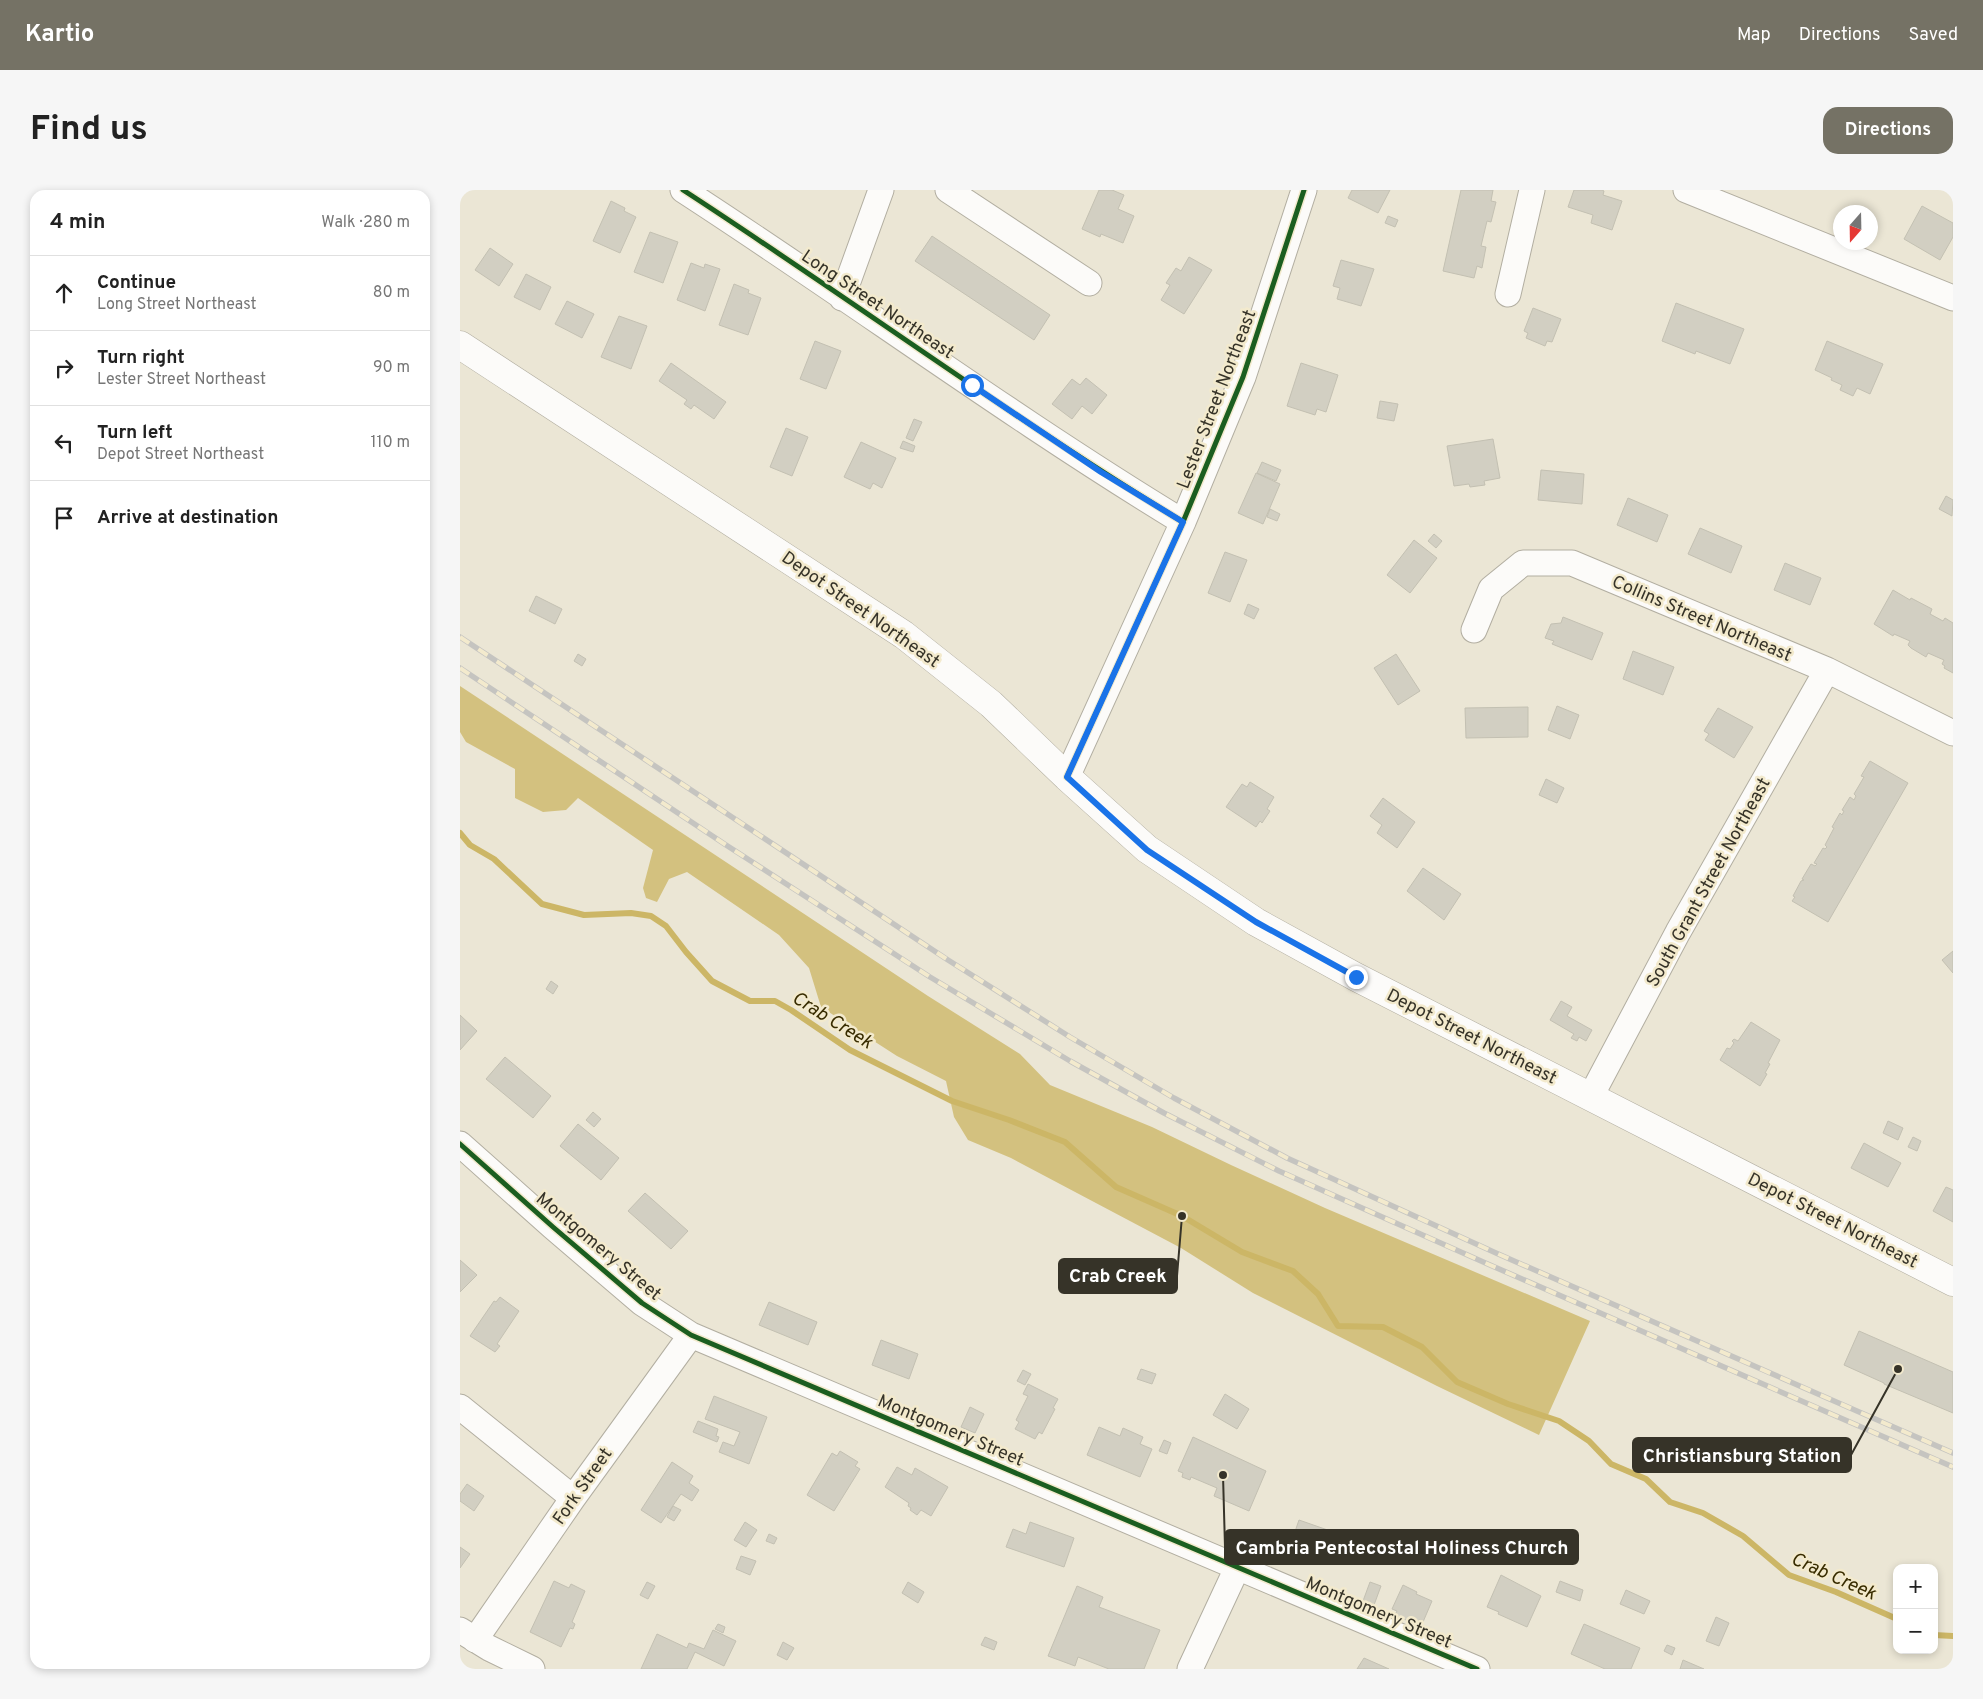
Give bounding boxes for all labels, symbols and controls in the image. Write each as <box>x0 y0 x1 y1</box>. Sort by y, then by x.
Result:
text: Kartio <box>25 20 94 50</box>
text: Map <box>1737 24 1771 47</box>
text: Directions <box>1799 24 1881 47</box>
text: Saved <box>1909 24 1958 47</box>
button: Directions <box>1823 107 1953 154</box>
text: Find us <box>30 108 148 152</box>
north arrow <box>1833 205 1878 250</box>
text: 4 min <box>50 209 106 236</box>
text: Walk · 280 m <box>321 213 410 233</box>
street label: Long Street Northeast <box>796 246 958 365</box>
text: Continue <box>97 271 176 295</box>
icon: ahead <box>50 279 78 307</box>
text: 80 m <box>373 283 410 303</box>
text: Long Street Northeast <box>97 295 257 315</box>
street label: Lester Street Northeast <box>1173 307 1262 493</box>
text: Turn right <box>97 346 185 370</box>
icon: right <box>50 354 78 382</box>
text: 90 m <box>373 358 410 378</box>
text: Lester Street Northeast <box>97 370 266 390</box>
route start <box>961 374 984 397</box>
text: Turn left <box>97 421 173 445</box>
icon: left <box>50 429 78 457</box>
text: 110 m <box>370 433 410 453</box>
text: Depot Street Northeast <box>97 445 264 465</box>
icon: arrive <box>50 504 78 532</box>
text: Arrive at destination <box>97 506 278 530</box>
street label: Depot Street Northeast <box>777 547 944 674</box>
street label: Collins Street Northeast <box>1608 571 1795 668</box>
street label: South Grant Street Northeast <box>1642 774 1777 991</box>
route end <box>1345 966 1368 989</box>
street label: Depot Street Northeast <box>1382 984 1560 1090</box>
water label: Crab Creek <box>787 986 877 1055</box>
street label: Depot Street Northeast <box>1743 1168 1921 1274</box>
street label: Montgomery Street <box>531 1188 665 1306</box>
callout: Crab Creek <box>1059 1259 1177 1293</box>
text: Crab Creek <box>1069 1265 1167 1289</box>
street label: Montgomery Street <box>874 1390 1027 1473</box>
callout: Christiansburg Station <box>1633 1438 1851 1472</box>
street label: Fork Street <box>548 1444 618 1530</box>
text: Christiansburg Station <box>1643 1445 1841 1469</box>
callout: Cambria Pentecostal Holiness Church <box>1225 1530 1578 1564</box>
text: Cambria Pentecostal Holiness Church <box>1236 1537 1568 1561</box>
water label: Crab Creek <box>1787 1547 1880 1606</box>
map controls <box>1893 1564 1938 1654</box>
button: + <box>1893 1564 1938 1609</box>
street label: Montgomery Street <box>1302 1572 1455 1655</box>
button: − <box>1893 1609 1938 1654</box>

